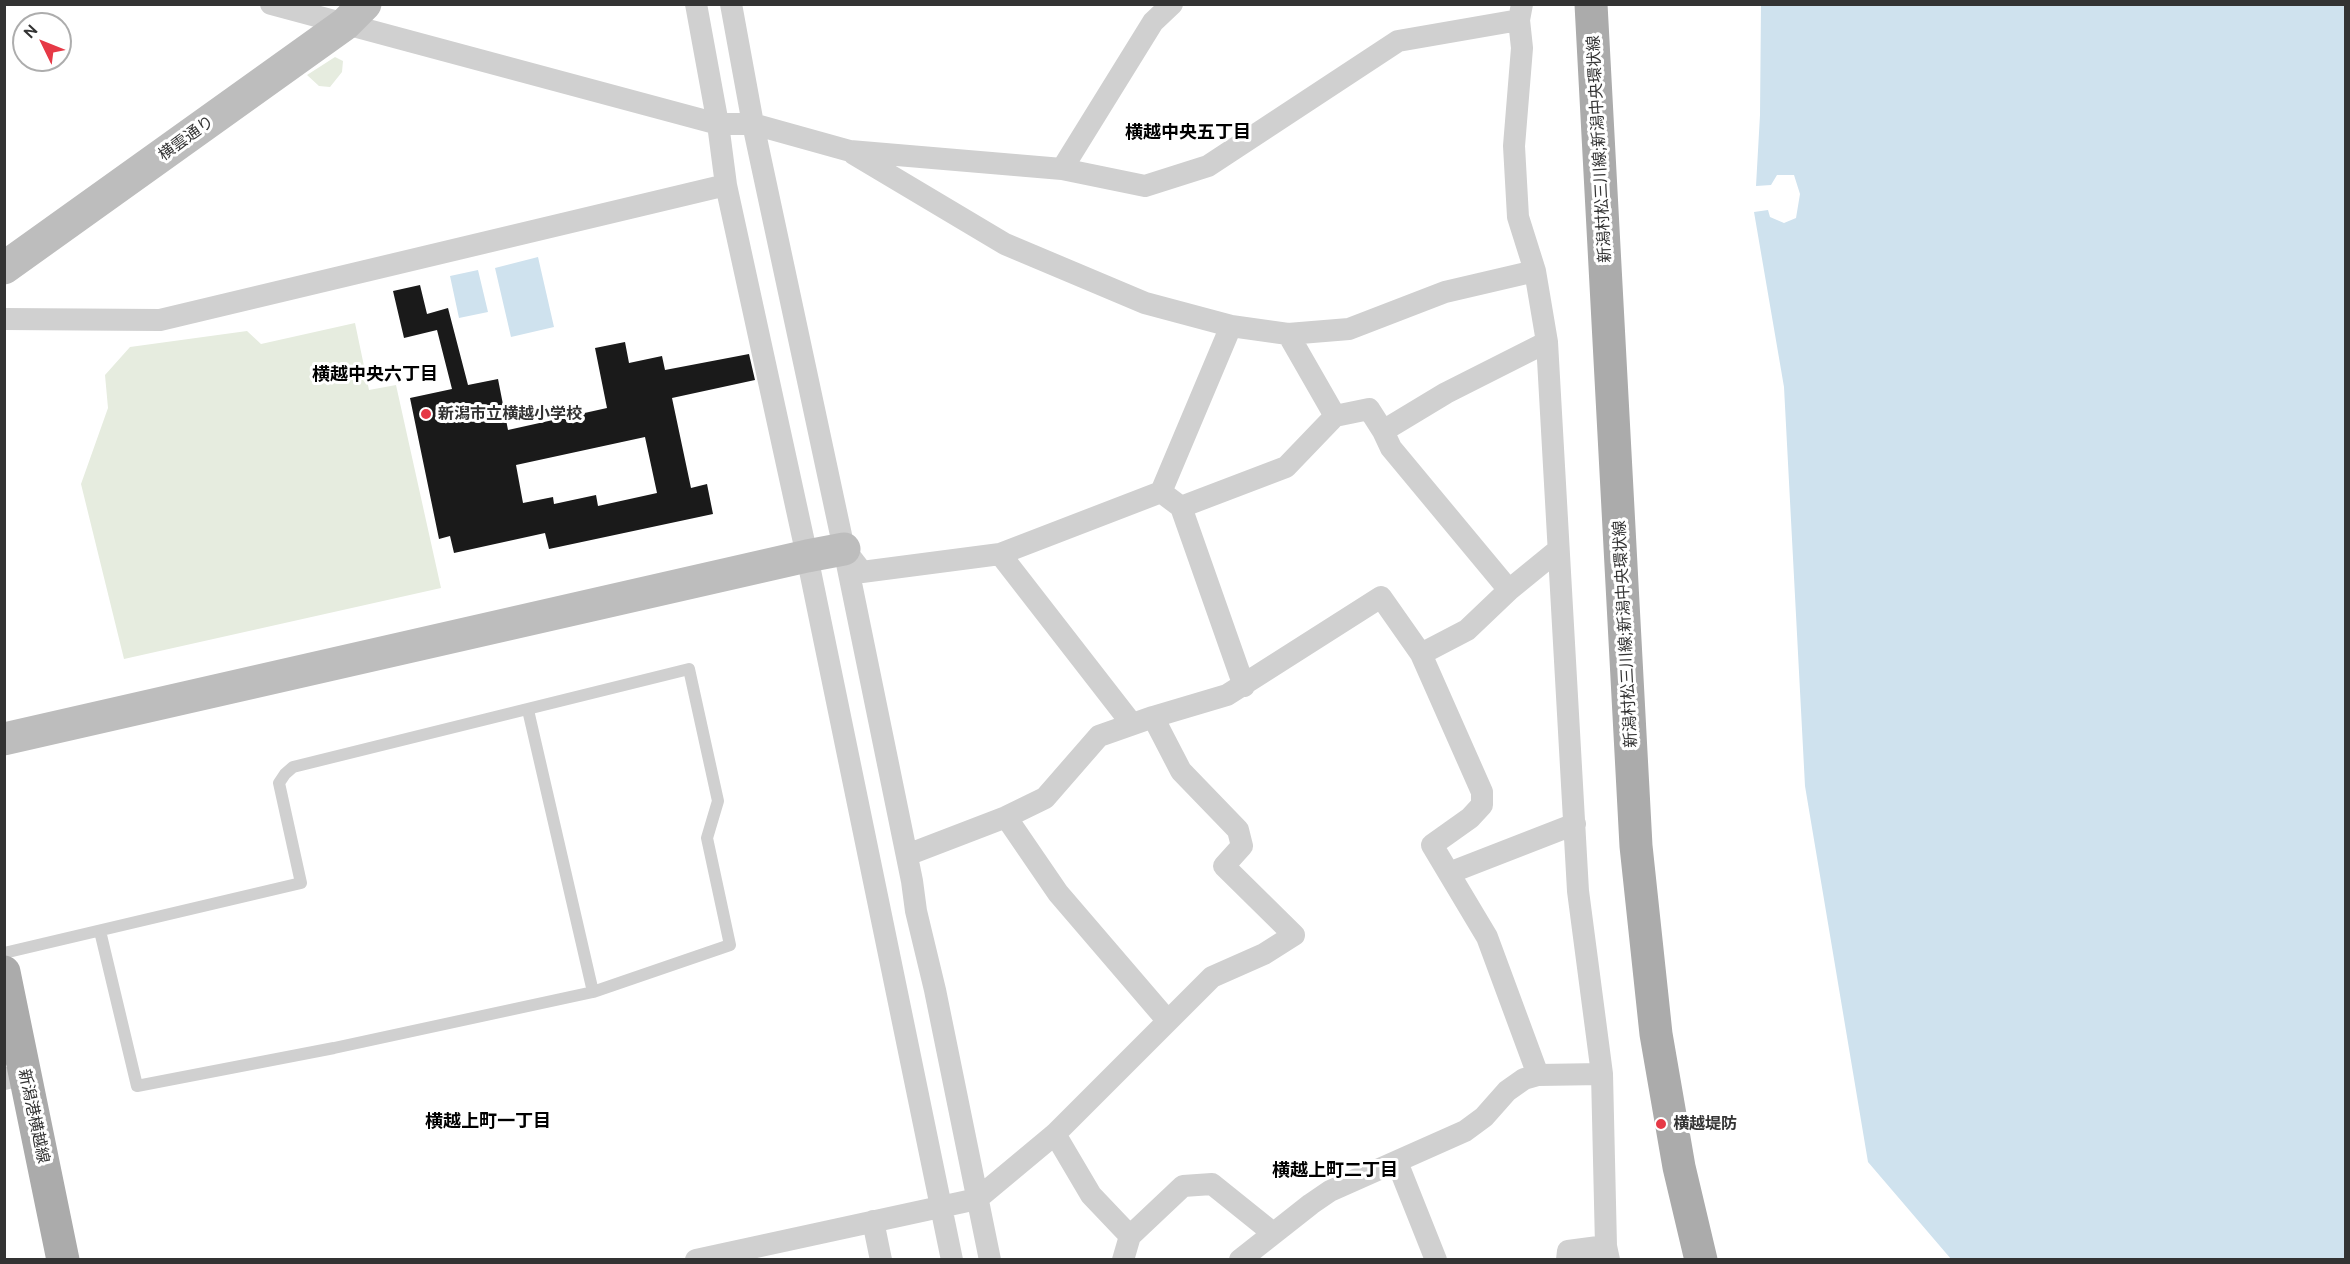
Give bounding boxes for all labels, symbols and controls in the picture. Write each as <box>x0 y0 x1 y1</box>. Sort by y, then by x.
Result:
north arrow <box>12 12 72 72</box>
text: N <box>20 21 41 42</box>
street label: 新潟村松三川線;新潟中央環状線 <box>1583 35 1615 263</box>
street label: 横雲通り <box>154 111 218 165</box>
district label: 横越中央五丁目 <box>1125 121 1251 143</box>
district label: 横越中央六丁目 <box>312 363 438 385</box>
place label: 新潟市立横越小学校 <box>438 404 582 424</box>
marker: 新潟市立横越小学校 <box>419 407 433 421</box>
street label: 新潟村松三川線;新潟中央環状線 <box>1609 520 1641 748</box>
street label: 新潟港横越線 <box>15 1067 53 1165</box>
district label: 横越上町一丁目 <box>425 1110 551 1132</box>
place label: 横越堤防 <box>1673 1114 1737 1134</box>
marker: 横越堤防 <box>1654 1117 1668 1131</box>
district label: 横越上町二丁目 <box>1272 1159 1398 1181</box>

